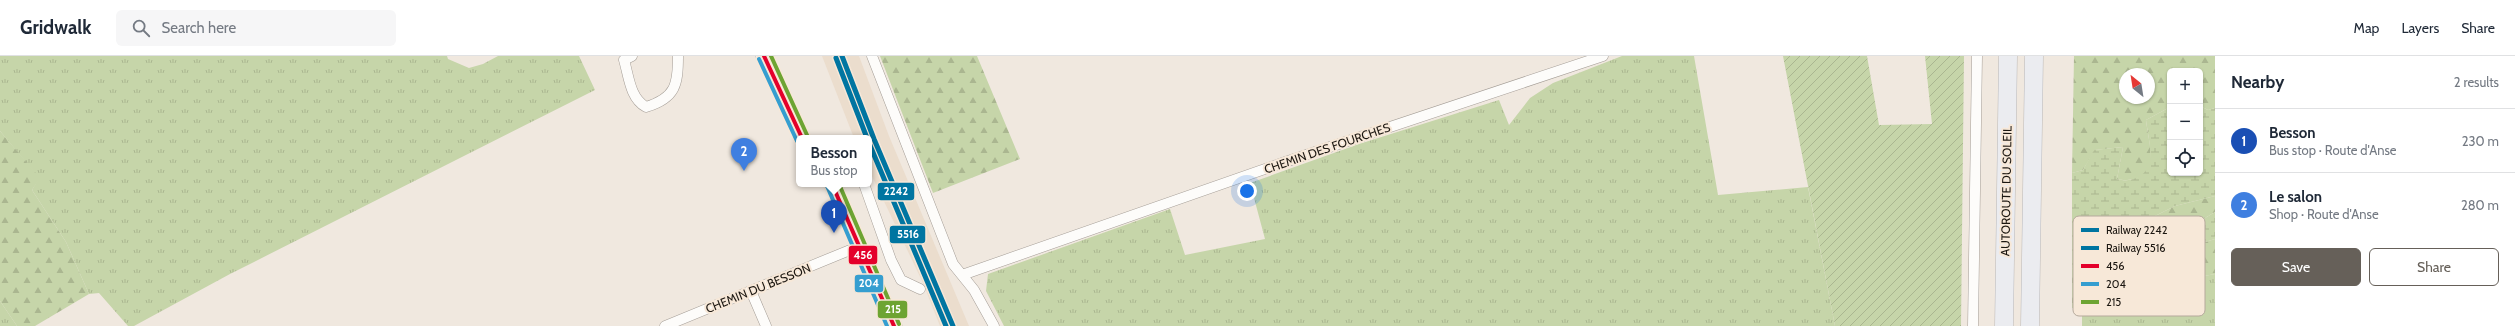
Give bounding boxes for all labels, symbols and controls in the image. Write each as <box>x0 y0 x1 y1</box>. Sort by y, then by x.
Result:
search box <box>116 10 396 46</box>
text: Gridwalk <box>20 16 92 39</box>
icon: search <box>130 17 152 39</box>
text: Search here <box>162 19 236 37</box>
text: Map <box>2354 19 2379 37</box>
text: Layers <box>2401 19 2439 37</box>
text: Share <box>2461 19 2495 37</box>
north arrow <box>2119 68 2155 104</box>
map controls <box>2167 68 2203 176</box>
button: + <box>2167 68 2203 104</box>
text: Nearby <box>2231 72 2284 92</box>
text: 2 results <box>2454 74 2499 90</box>
button: − <box>2167 104 2203 140</box>
street label: CHEMIN DES FOURCHES <box>1262 119 1392 177</box>
text: Besson <box>2269 124 2316 142</box>
street label: AUTOROUTE DU SOLEIL <box>1997 126 2015 256</box>
text: 1 <box>2242 133 2246 149</box>
text: 230 m <box>2462 133 2499 149</box>
popup <box>796 135 872 187</box>
pin: 2 <box>731 138 757 171</box>
button: locate <box>2167 140 2203 176</box>
text: Bus stop · Route d'Anse <box>2269 142 2397 158</box>
text: Besson <box>811 144 857 162</box>
text: Bus stop <box>811 162 857 178</box>
your location <box>1237 181 1257 201</box>
line badge: 2242 <box>877 182 915 201</box>
text: 2242 <box>884 184 908 198</box>
text: Le salon <box>2269 188 2322 206</box>
text: 2 <box>2241 197 2247 213</box>
text: 280 m <box>2461 197 2499 213</box>
pin: 1 <box>821 200 847 233</box>
text: Shop · Route d'Anse <box>2269 206 2379 222</box>
legend <box>2073 216 2205 316</box>
text: Railway 2242 <box>2106 223 2168 237</box>
line badge: 5516 <box>889 225 926 244</box>
text: 5516 <box>897 227 919 241</box>
text: Railway 5516 <box>2106 241 2166 255</box>
line badge: 456 <box>848 245 878 265</box>
text: 456 <box>854 248 872 262</box>
button: Save <box>2231 248 2361 286</box>
button: Share <box>2369 248 2499 286</box>
text: 456 <box>2106 259 2125 273</box>
street label: CHEMIN DU BESSON <box>703 260 813 316</box>
line badge: 204 <box>854 274 884 293</box>
text: 204 <box>859 276 879 290</box>
text: 204 <box>2106 277 2126 291</box>
text: 215 <box>2106 295 2121 309</box>
line badge: 215 <box>877 300 908 319</box>
text: 215 <box>885 302 901 316</box>

